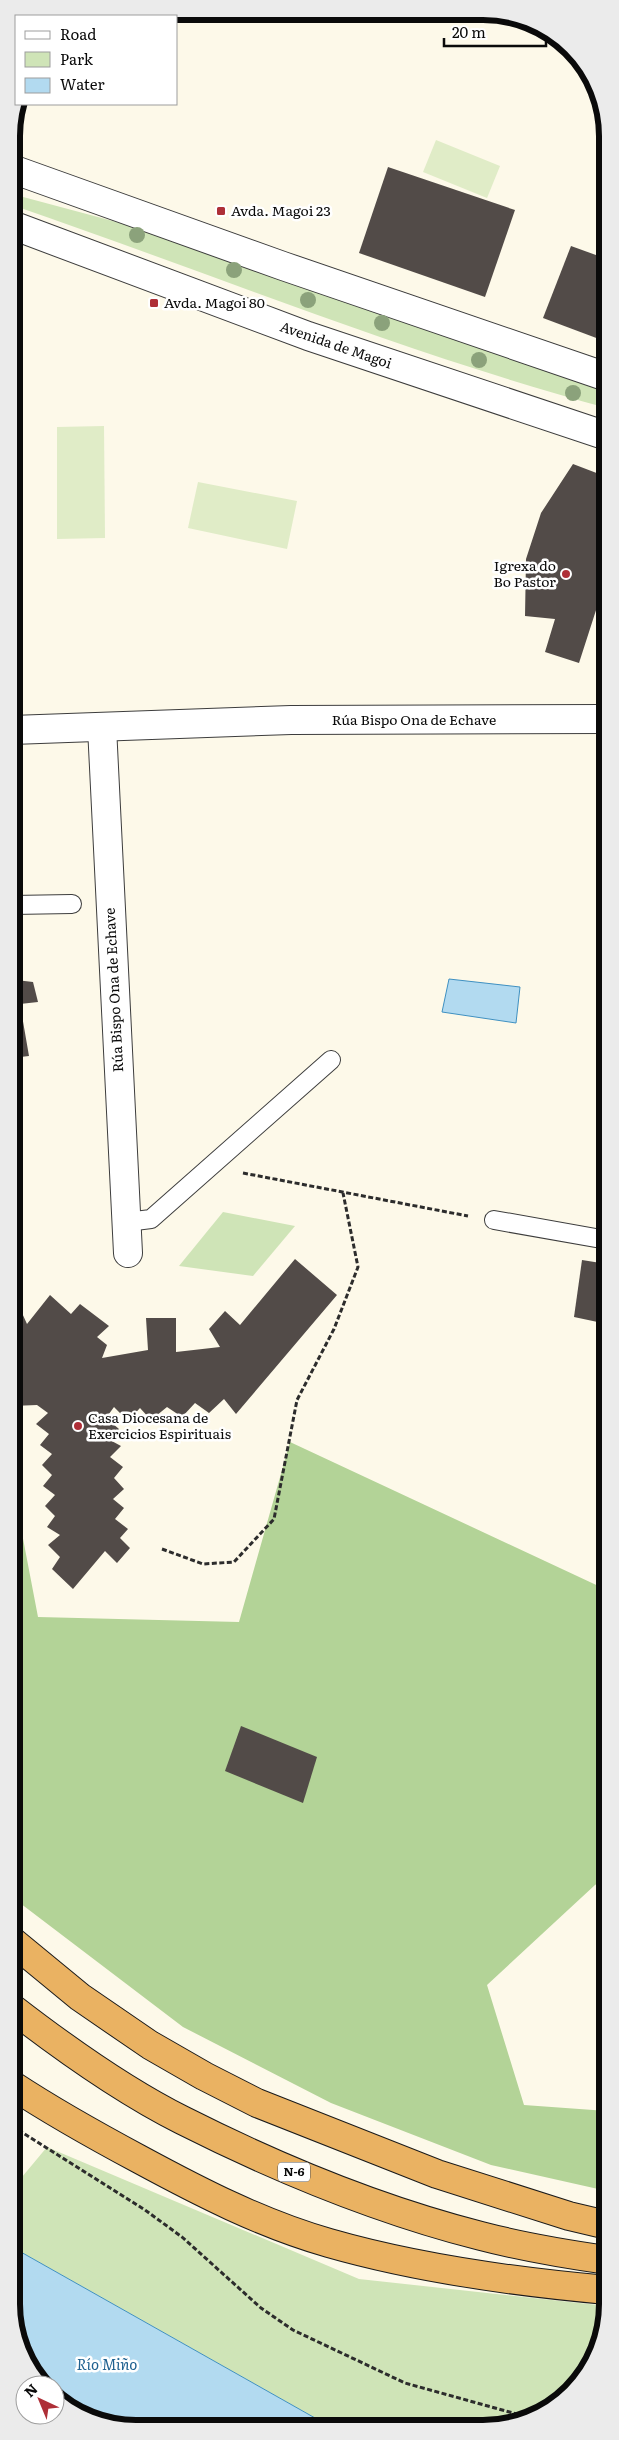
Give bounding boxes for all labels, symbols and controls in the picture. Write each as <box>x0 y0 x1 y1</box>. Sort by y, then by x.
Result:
legend <box>15 15 178 105</box>
scale bar <box>444 15 546 47</box>
text: 20 m <box>452 20 486 43</box>
text: Road <box>60 22 96 45</box>
text: Park <box>60 47 94 70</box>
text: Water <box>60 72 105 95</box>
place label: Avda. Magoi 23 <box>231 200 331 220</box>
marker: Avda. Magoi 23 <box>215 205 227 217</box>
place label: Avda. Magoi 80 <box>164 292 265 312</box>
marker: Avda. Magoi 80 <box>148 297 160 309</box>
street label: Avenida de Magoi <box>278 316 395 373</box>
place label: Igrexa do Bo Pastor <box>493 555 556 591</box>
marker: Igrexa do Bo Pastor <box>560 568 572 580</box>
street label: Rúa Bispo Ona de Echave <box>332 709 496 729</box>
street label: Rúa Bispo Ona de Echave <box>99 907 127 1073</box>
place label: Casa Diocesana de Exercicios Espirituais <box>88 1407 231 1443</box>
marker: Casa Diocesana de Exercicios Espirituais <box>72 1420 84 1432</box>
road number: N-6 <box>278 2162 310 2182</box>
water label: Río Miño <box>77 2352 137 2375</box>
north arrow <box>15 2375 65 2425</box>
text: N <box>19 2378 42 2401</box>

